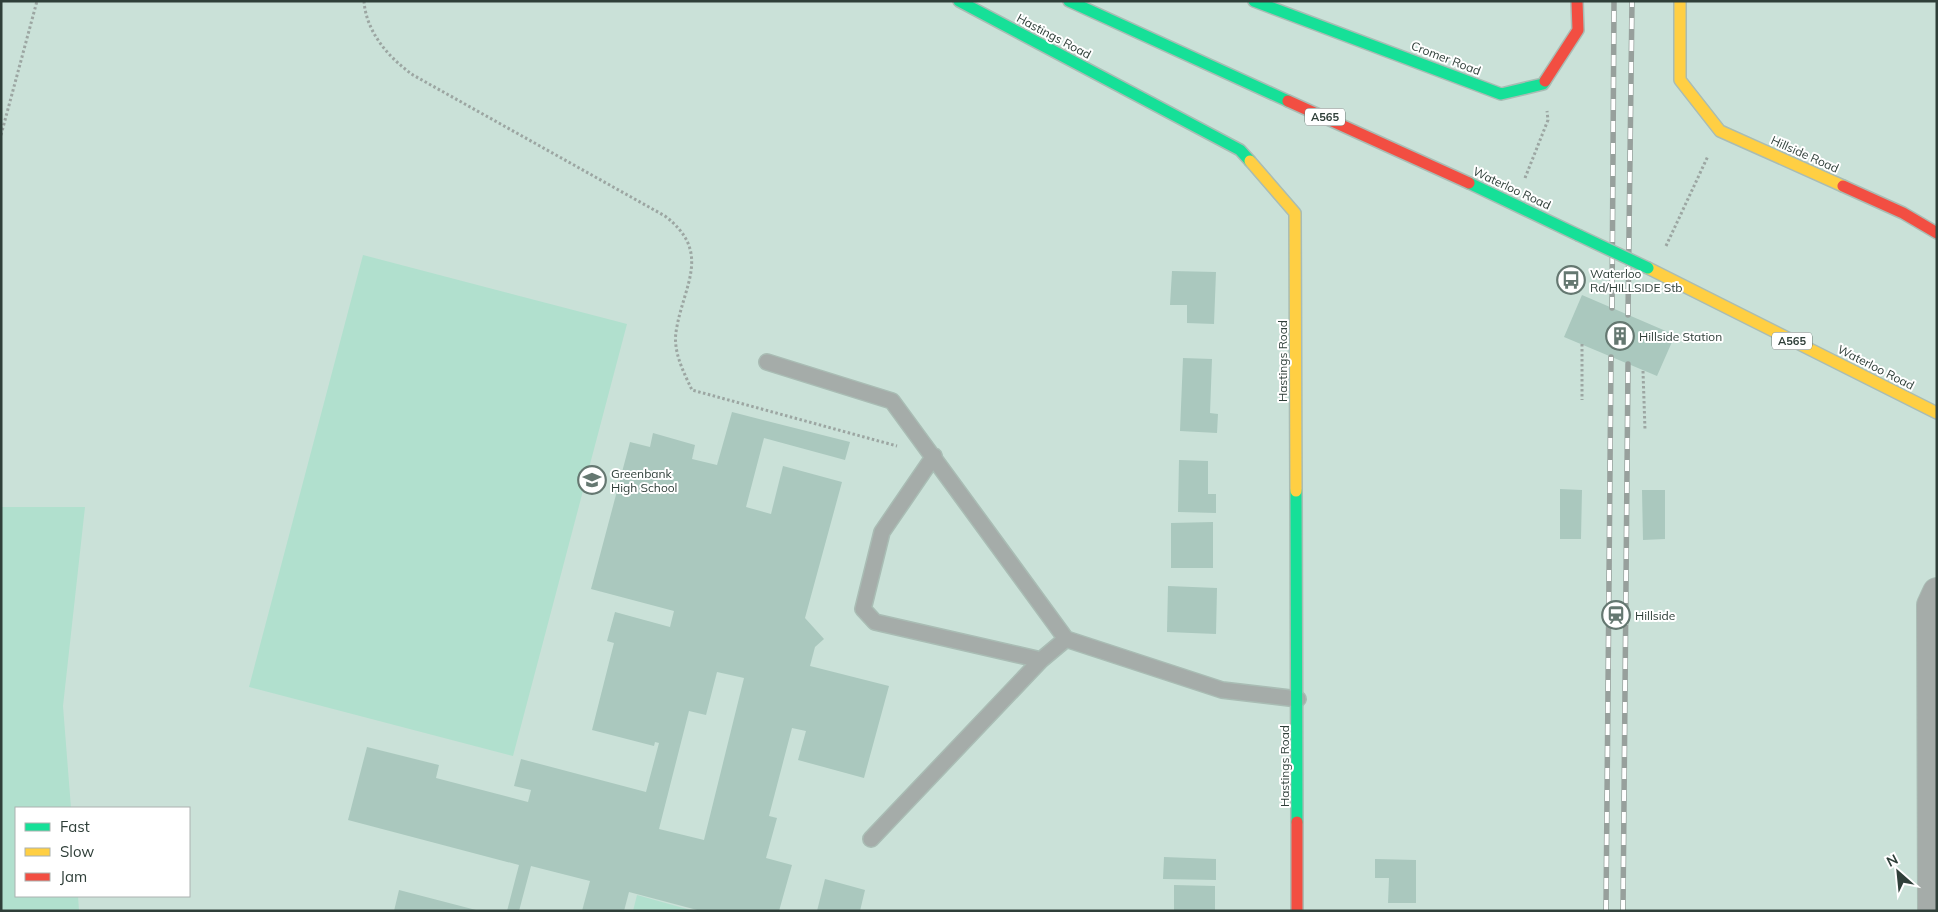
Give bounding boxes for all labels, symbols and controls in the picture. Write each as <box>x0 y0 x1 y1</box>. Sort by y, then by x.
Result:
street label: Hastings Road <box>1014 10 1094 62</box>
street label: Cromer Road <box>1409 38 1483 78</box>
road number: A565 <box>1305 108 1345 125</box>
street label: Hillside Road <box>1769 132 1841 176</box>
street label: Waterloo Road <box>1471 163 1553 213</box>
bus stop icon: Waterloo Rd/HILLSIDE Stb <box>1556 265 1586 295</box>
place label: Waterloo Rd/HILLSIDE Stb <box>1590 266 1683 295</box>
street label: Hastings Road <box>1275 320 1290 402</box>
building icon: Hillside Station <box>1605 321 1635 351</box>
place label: Hillside Station <box>1639 329 1722 344</box>
road number: A565 <box>1772 332 1812 350</box>
street label: Waterloo Road <box>1835 341 1917 393</box>
school or university icon: Greenbank High School <box>577 465 607 495</box>
place label: Greenbank High School <box>611 466 677 495</box>
station icon: Hillside <box>1601 600 1631 630</box>
place label: Hillside <box>1635 608 1675 623</box>
street label: Hastings Road <box>1277 725 1292 807</box>
legend <box>15 807 190 897</box>
text: Fast <box>60 817 90 836</box>
text: Slow <box>60 842 94 861</box>
north arrow <box>1873 847 1923 897</box>
text: N <box>1883 850 1901 871</box>
text: Jam <box>60 867 87 886</box>

